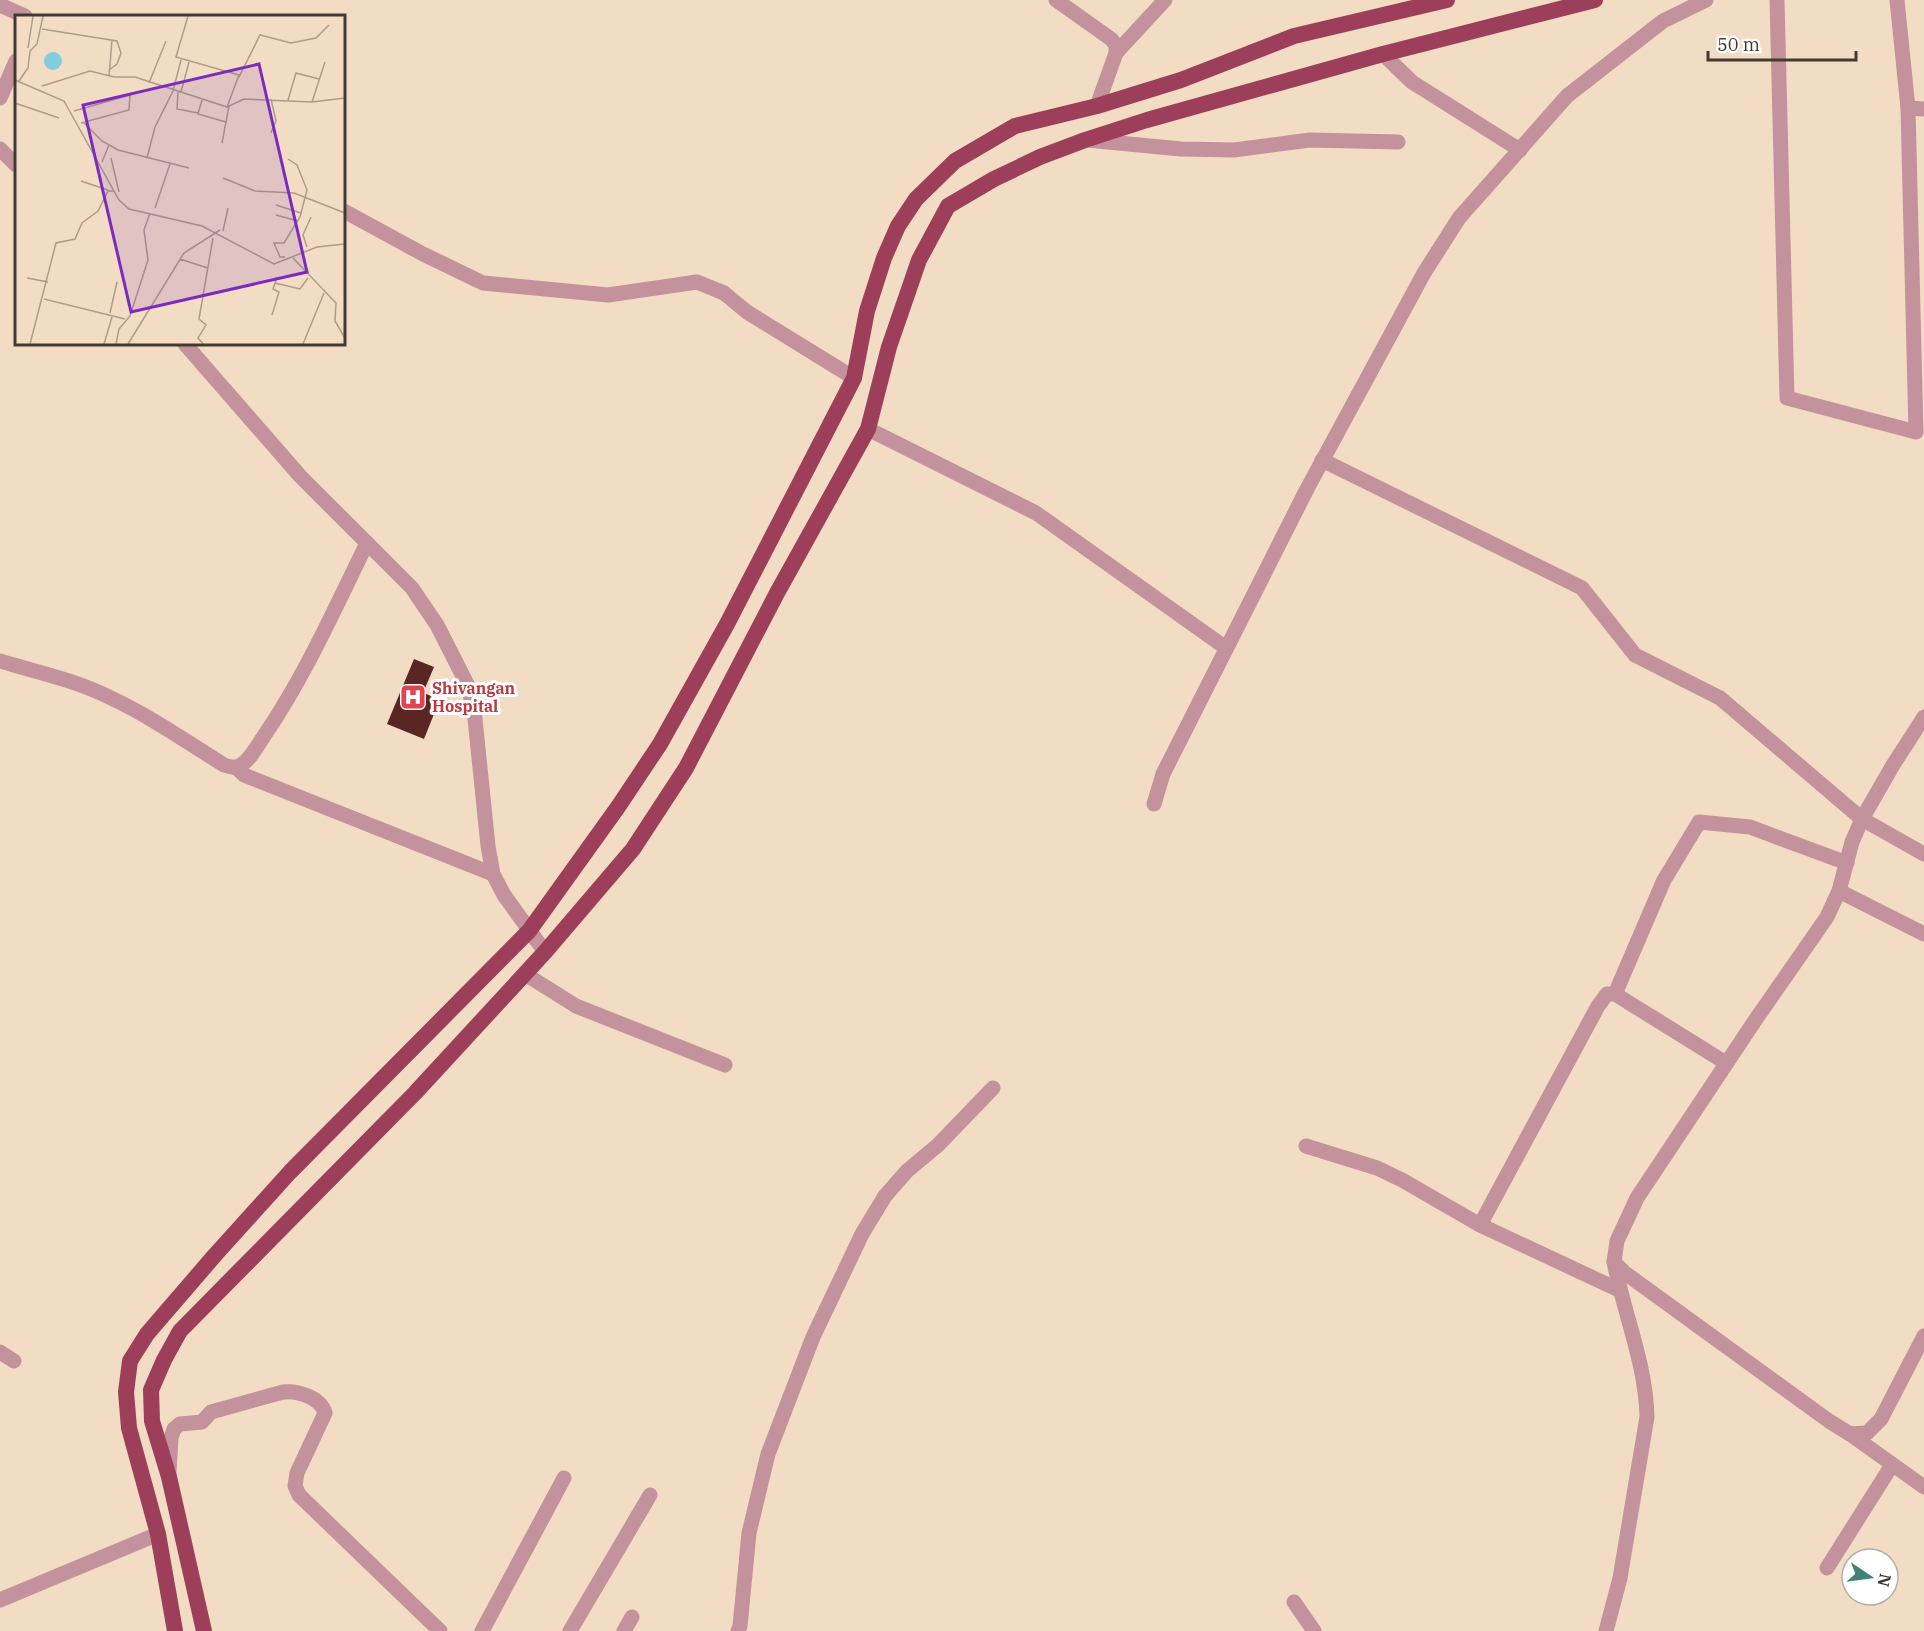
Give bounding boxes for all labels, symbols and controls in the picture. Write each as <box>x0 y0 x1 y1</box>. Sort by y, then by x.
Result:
inset map <box>15 15 345 345</box>
scale bar <box>1708 24 1856 62</box>
text: 50 m <box>1717 33 1760 56</box>
place label: Shivangan Hospital <box>432 678 516 716</box>
hospital icon: Shivangan Hospital <box>398 682 428 712</box>
north arrow <box>1840 1547 1900 1607</box>
text: N <box>1873 1572 1896 1589</box>

